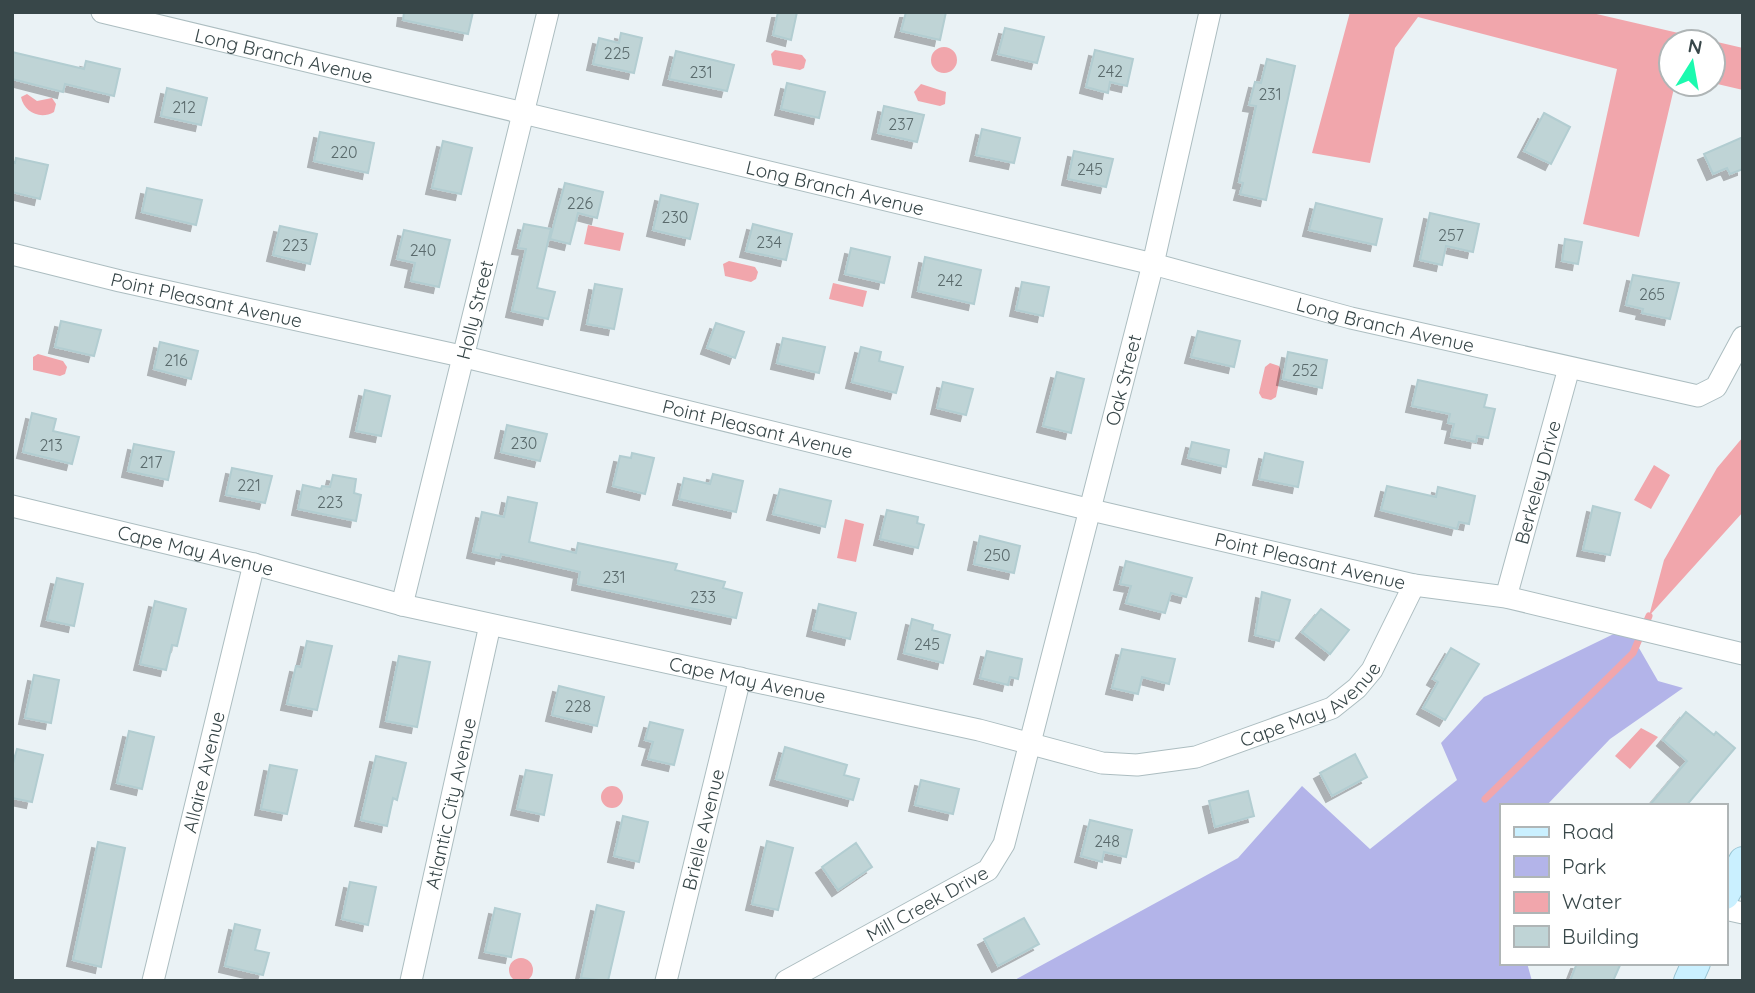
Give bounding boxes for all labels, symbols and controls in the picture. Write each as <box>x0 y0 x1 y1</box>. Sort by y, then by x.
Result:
street label: Long Branch Avenue <box>192 23 375 89</box>
north arrow <box>1657 28 1727 98</box>
text: N <box>1686 33 1704 59</box>
house number: 225 <box>604 43 630 63</box>
house number: 242 <box>1097 61 1123 81</box>
house number: 231 <box>689 62 713 82</box>
house number: 231 <box>1258 84 1282 104</box>
house number: 212 <box>172 97 196 117</box>
house number: 237 <box>888 114 914 134</box>
house number: 220 <box>330 142 358 162</box>
street label: Long Branch Avenue <box>744 155 927 221</box>
house number: 245 <box>1077 159 1103 179</box>
house number: 226 <box>567 193 594 213</box>
house number: 230 <box>662 207 688 227</box>
house number: 257 <box>1438 225 1464 245</box>
house number: 234 <box>756 232 782 252</box>
house number: 223 <box>282 235 308 255</box>
house number: 240 <box>410 240 436 260</box>
street label: Holly Street <box>451 258 498 362</box>
street label: Point Pleasant Avenue <box>108 267 305 333</box>
house number: 242 <box>937 270 963 290</box>
house number: 265 <box>1639 284 1665 304</box>
street label: Long Branch Avenue <box>1294 292 1477 357</box>
street label: Oak Street <box>1100 332 1146 428</box>
house number: 216 <box>164 350 188 370</box>
house number: 252 <box>1292 360 1318 380</box>
street label: Point Pleasant Avenue <box>660 394 856 463</box>
street label: Berkeley Drive <box>1509 418 1566 547</box>
house number: 230 <box>511 433 537 453</box>
house number: 213 <box>39 435 63 455</box>
house number: 217 <box>140 452 163 472</box>
house number: 221 <box>237 475 261 495</box>
house number: 223 <box>317 492 343 512</box>
street label: Cape May Avenue <box>115 520 276 581</box>
street label: Point Pleasant Avenue <box>1212 527 1408 595</box>
house number: 250 <box>983 545 1011 565</box>
house number: 231 <box>602 567 626 587</box>
house number: 233 <box>690 587 716 607</box>
house number: 245 <box>914 634 940 654</box>
street label: Cape May Avenue <box>667 651 828 708</box>
street label: Cape May Avenue <box>1237 658 1386 752</box>
house number: 228 <box>565 696 591 716</box>
street label: Allaire Avenue <box>177 709 230 835</box>
street label: Atlantic City Avenue <box>420 715 481 891</box>
street label: Brielle Avenue <box>677 766 729 893</box>
legend <box>1500 804 1727 965</box>
text: Road <box>1562 818 1614 844</box>
house number: 248 <box>1094 831 1120 851</box>
text: Park <box>1562 853 1606 879</box>
street label: Mill Creek Drive <box>862 860 992 947</box>
text: Water <box>1562 888 1622 914</box>
text: Building <box>1562 923 1639 949</box>

